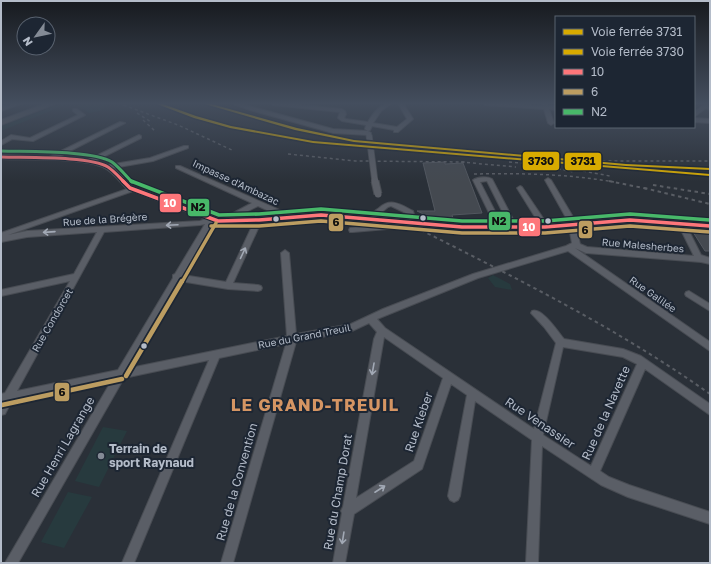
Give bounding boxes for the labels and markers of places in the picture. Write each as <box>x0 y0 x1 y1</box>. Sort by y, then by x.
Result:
unlabelled marker <box>418 213 428 223</box>
unlabelled marker <box>271 214 281 224</box>
unlabelled marker <box>543 216 553 226</box>
unlabelled marker <box>139 341 149 351</box>
place label: Terrain de sport Raynaud <box>109 441 194 470</box>
marker: Terrain de sport Raynaud <box>96 451 106 461</box>

